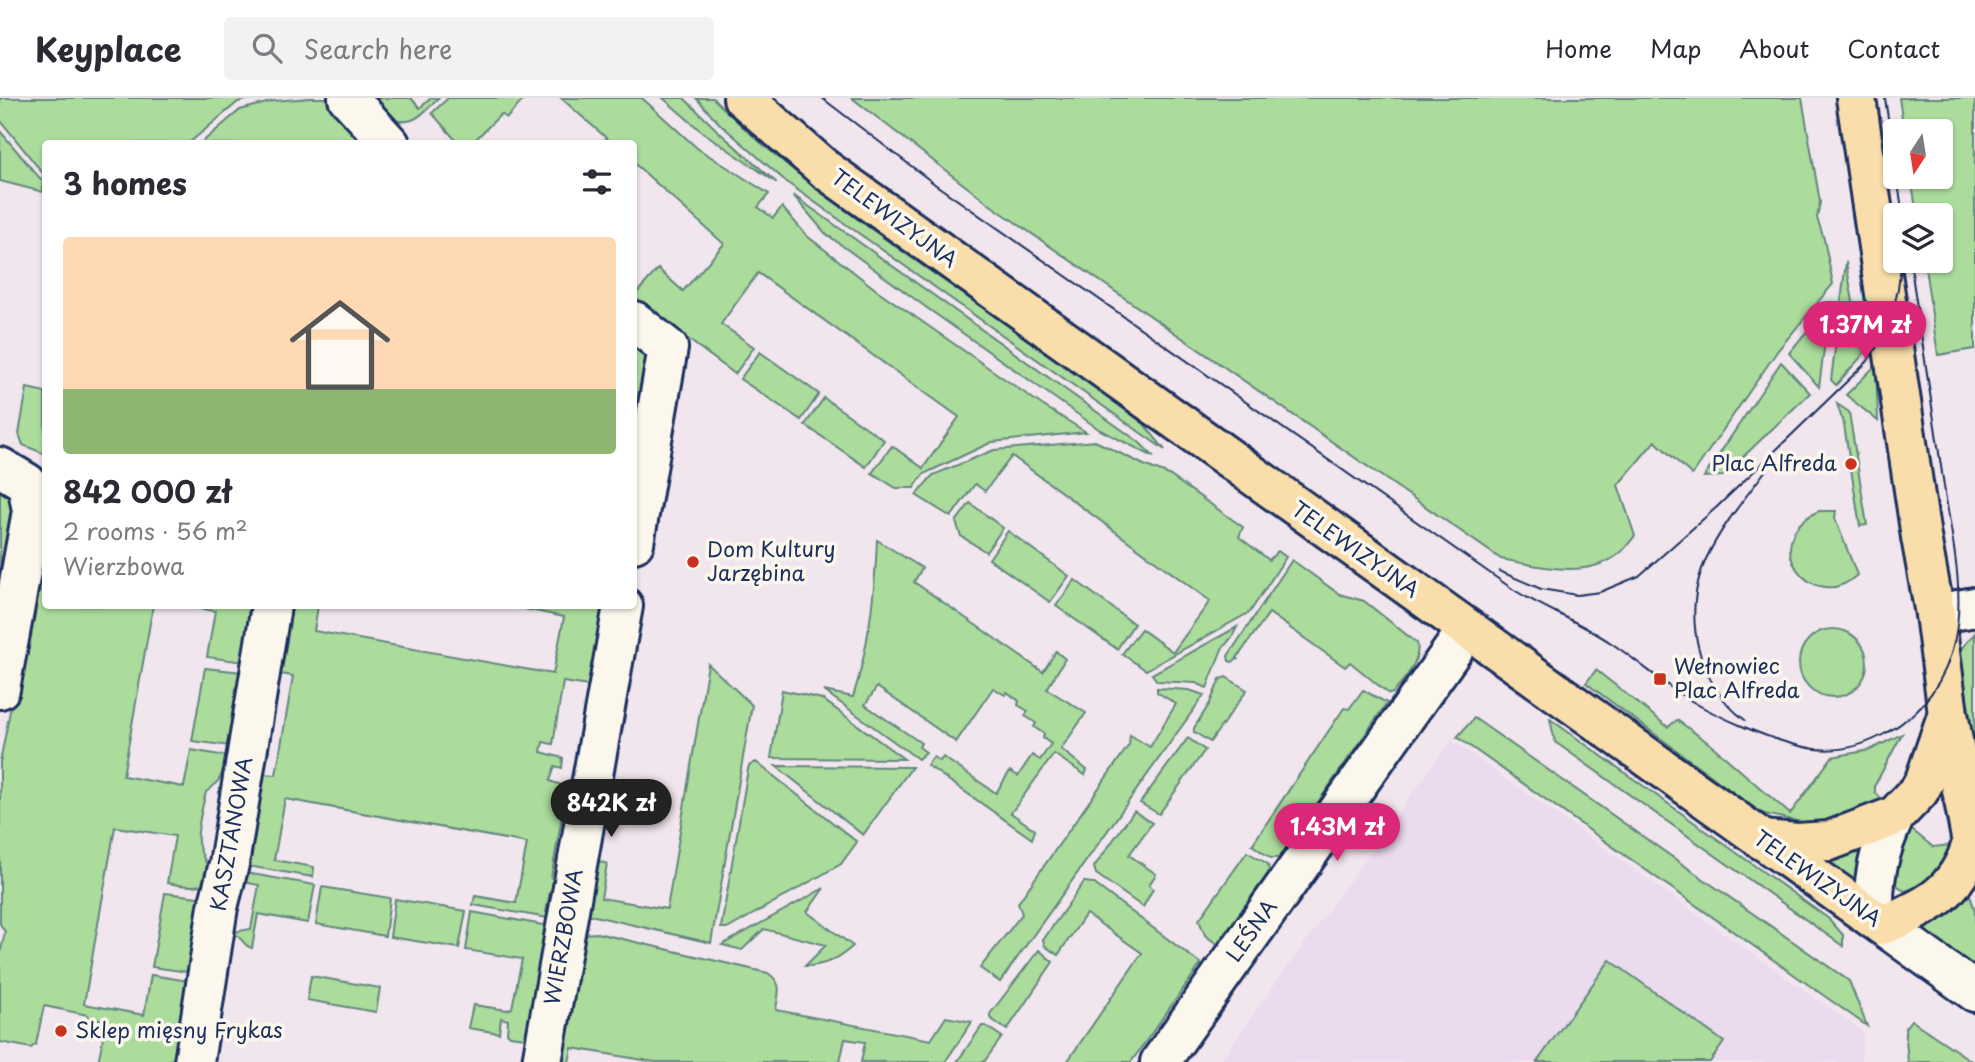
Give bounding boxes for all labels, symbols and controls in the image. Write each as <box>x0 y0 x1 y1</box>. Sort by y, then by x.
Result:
search box <box>224 17 714 80</box>
text: Keyplace <box>35 23 182 73</box>
icon: search <box>248 29 286 67</box>
text: Search here <box>304 29 452 68</box>
text: Home <box>1545 30 1612 66</box>
text: Map <box>1650 30 1701 66</box>
text: About <box>1739 30 1809 66</box>
text: Contact <box>1847 30 1940 66</box>
north arrow <box>1883 119 1953 189</box>
map controls <box>1883 119 1953 273</box>
text: 3 homes <box>63 160 187 205</box>
street label: TELEWIZYJNA <box>825 160 965 274</box>
icon: filters <box>578 163 616 201</box>
button: layers <box>1883 203 1953 273</box>
icon: home <box>277 282 403 408</box>
pin: 1.37M zł <box>1793 302 1937 361</box>
text: 1.37M zł <box>1819 306 1911 341</box>
place label: Plac Alfreda <box>1711 446 1837 478</box>
marker: Plac Alfreda <box>1843 456 1859 472</box>
text: 842 000 zł <box>63 468 231 513</box>
street label: TELEWIZYJNA <box>1286 492 1427 604</box>
text: 2 rooms · 56 m² <box>63 513 248 548</box>
place label: Dom Kultury Jarzębina <box>707 532 835 588</box>
text: Wierzbowa <box>63 548 184 583</box>
marker: Dom Kultury Jarzębina <box>685 554 701 570</box>
place label: Wełnowiec Plac Alfreda <box>1674 649 1800 705</box>
marker: Wełnowiec Plac Alfreda <box>1652 671 1668 687</box>
street label: KASZTANOWA <box>201 754 259 913</box>
pin: 842K zł <box>546 780 676 839</box>
text: 842K zł <box>567 784 655 819</box>
pin: 1.43M zł <box>1265 804 1409 863</box>
text: 1.43M zł <box>1290 808 1384 843</box>
street label: TELEWIZYJNA <box>1748 821 1889 933</box>
street label: WIERZBOWA <box>534 866 590 1007</box>
street label: LEŚNA <box>1217 892 1284 968</box>
place label: Sklep mięsny Frykas <box>75 1013 283 1045</box>
marker: Sklep mięsny Frykas <box>53 1023 69 1039</box>

